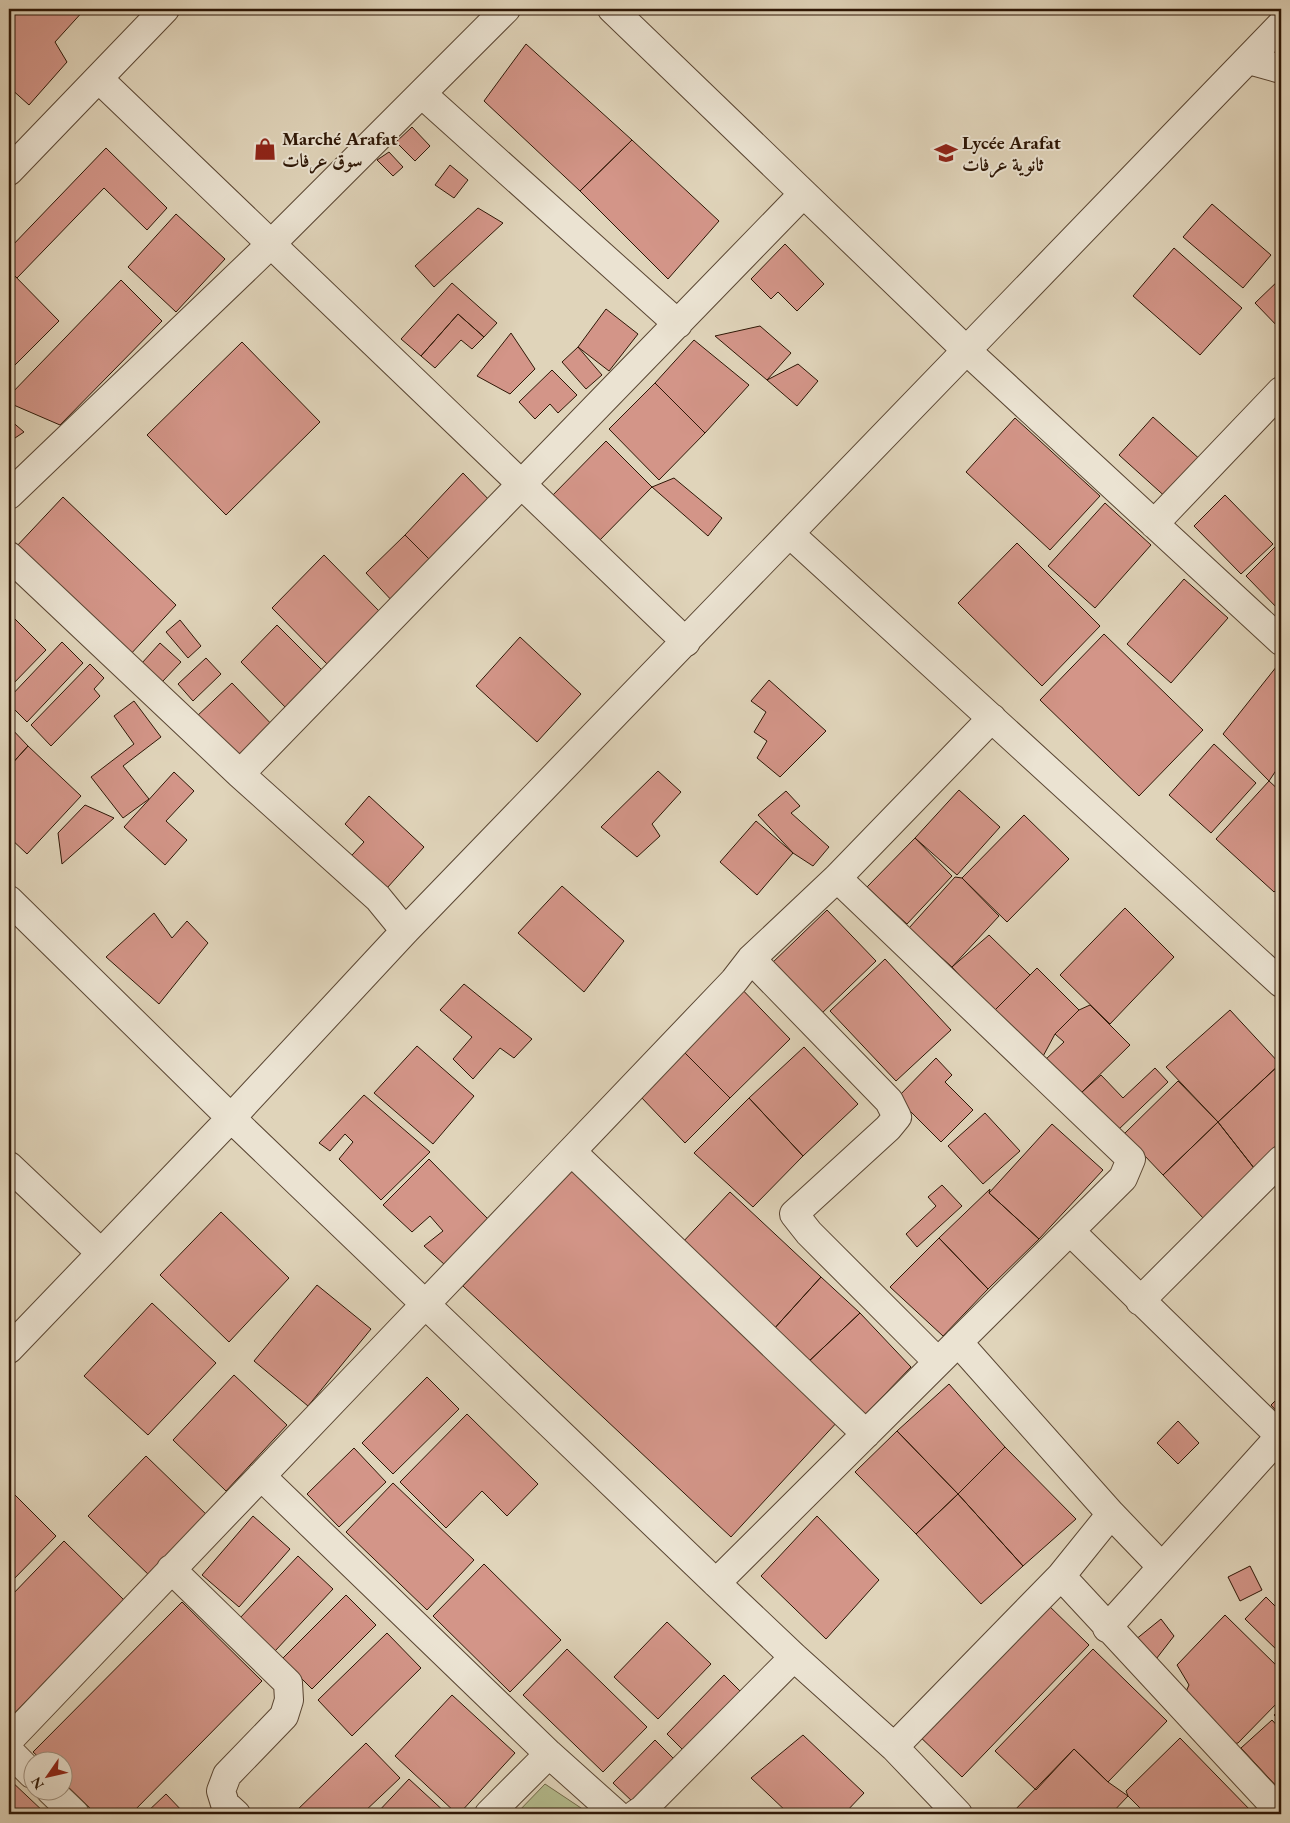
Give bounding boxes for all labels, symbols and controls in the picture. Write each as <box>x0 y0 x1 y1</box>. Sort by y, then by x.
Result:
place label: Marché Arafat سوق عرفات <box>282 126 398 174</box>
place label: Lycée Arafat ثانوية عرفات <box>962 130 1061 178</box>
shop icon: Marché Arafat سوق عرفات <box>252 136 278 162</box>
school or university icon: Lycée Arafat ثانوية عرفات <box>933 140 959 166</box>
north arrow <box>22 1750 72 1800</box>
text: N <box>26 1773 48 1793</box>

